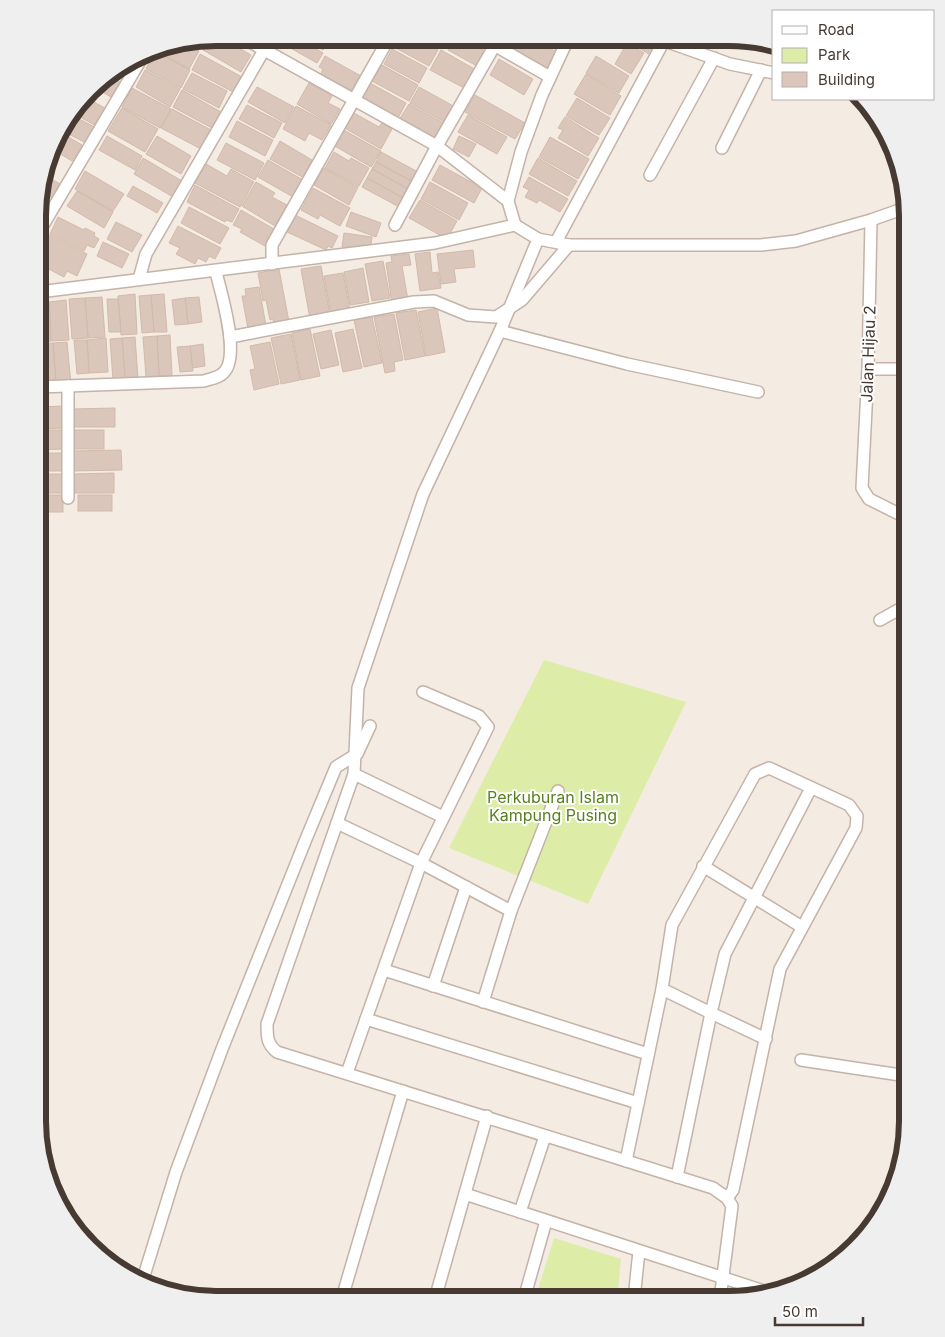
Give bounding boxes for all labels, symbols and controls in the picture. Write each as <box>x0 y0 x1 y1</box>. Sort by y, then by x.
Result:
legend <box>772 10 935 100</box>
text: Road <box>818 20 854 39</box>
text: Park <box>818 45 851 64</box>
text: Building <box>818 70 875 89</box>
street label: Jalan Hijau 2 <box>856 305 880 403</box>
park label: Perkuburan Islam Kampung Pusing <box>487 787 619 825</box>
scale bar <box>775 1294 862 1326</box>
text: 50 m <box>782 1302 818 1321</box>

